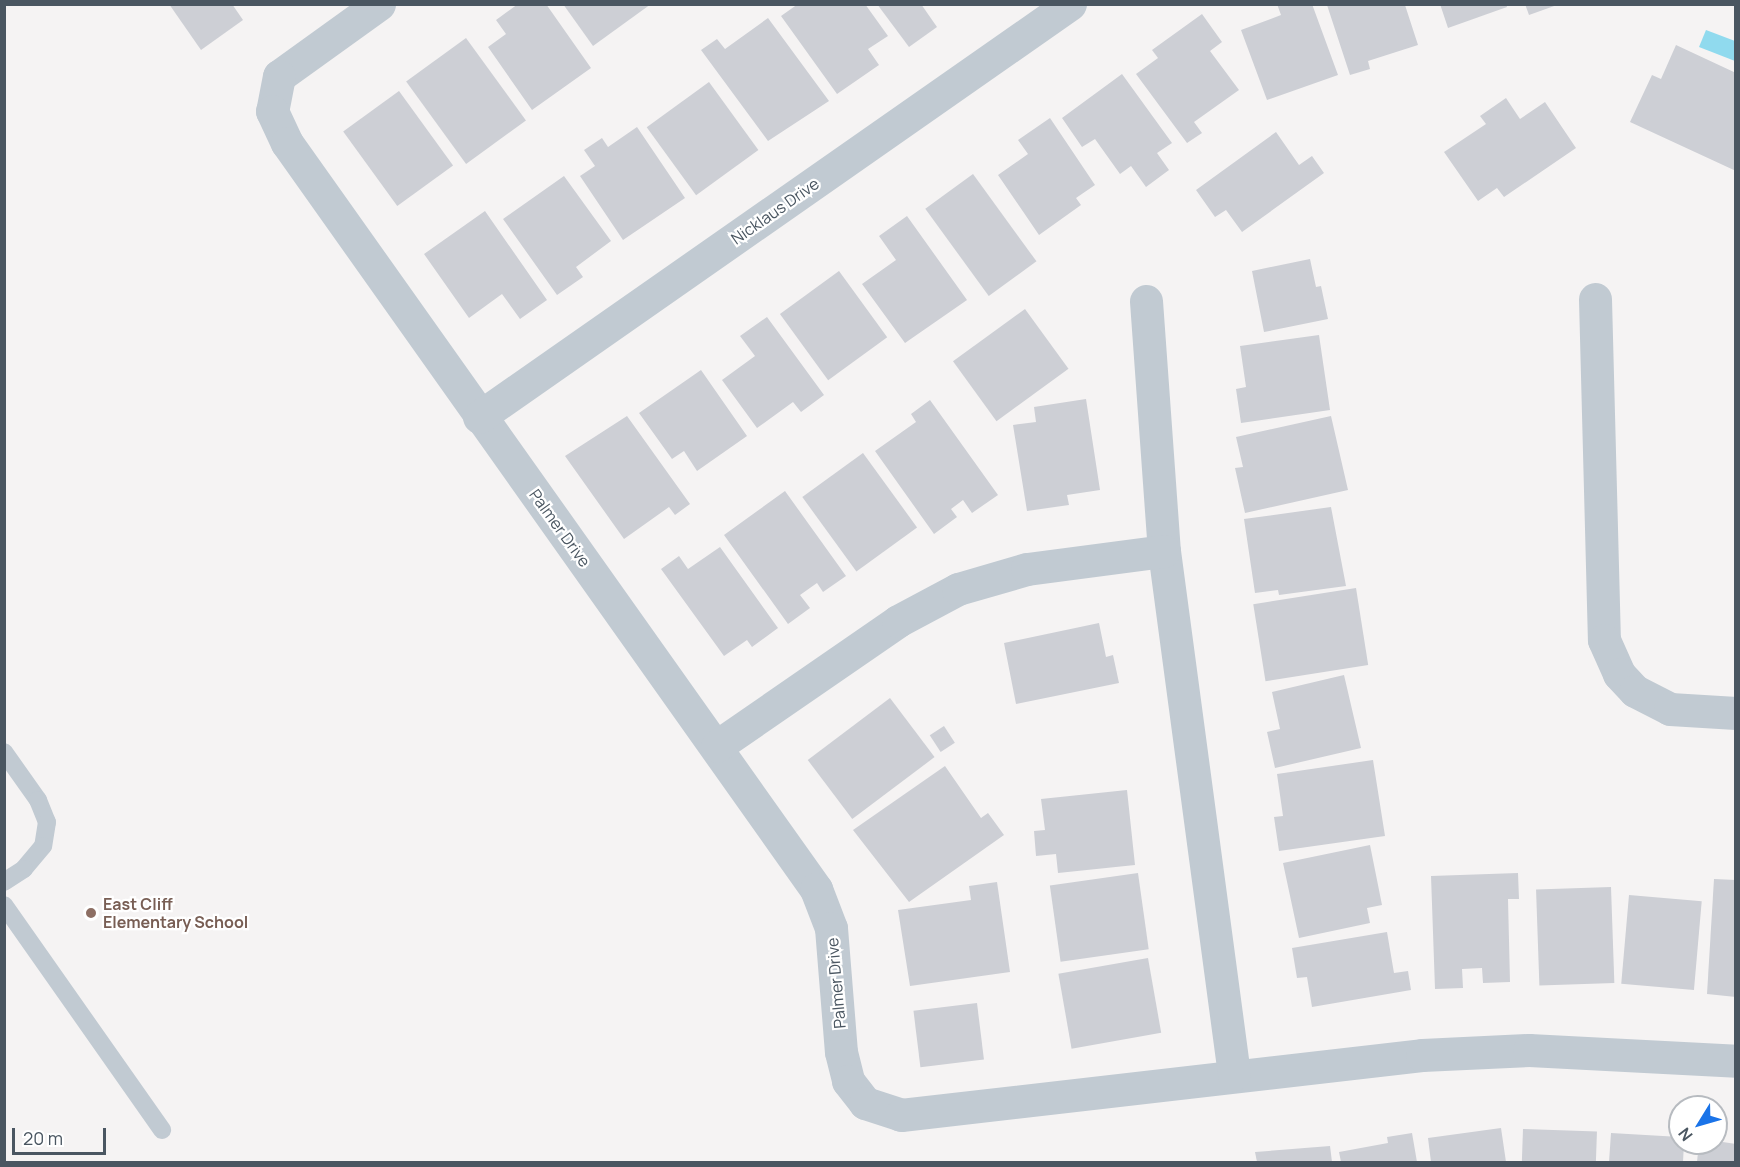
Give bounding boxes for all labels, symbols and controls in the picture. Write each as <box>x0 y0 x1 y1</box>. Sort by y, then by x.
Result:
street label: Nicklaus Drive <box>727 174 823 248</box>
street label: Palmer Drive <box>525 485 595 571</box>
place label: East Cliff Elementary School <box>103 894 248 932</box>
marker: East Cliff Elementary School <box>84 906 98 920</box>
street label: Palmer Drive <box>822 937 850 1029</box>
north arrow <box>1668 1095 1728 1155</box>
scale bar <box>15 1116 110 1154</box>
text: N <box>1673 1123 1697 1146</box>
text: 20 m <box>23 1126 63 1150</box>

